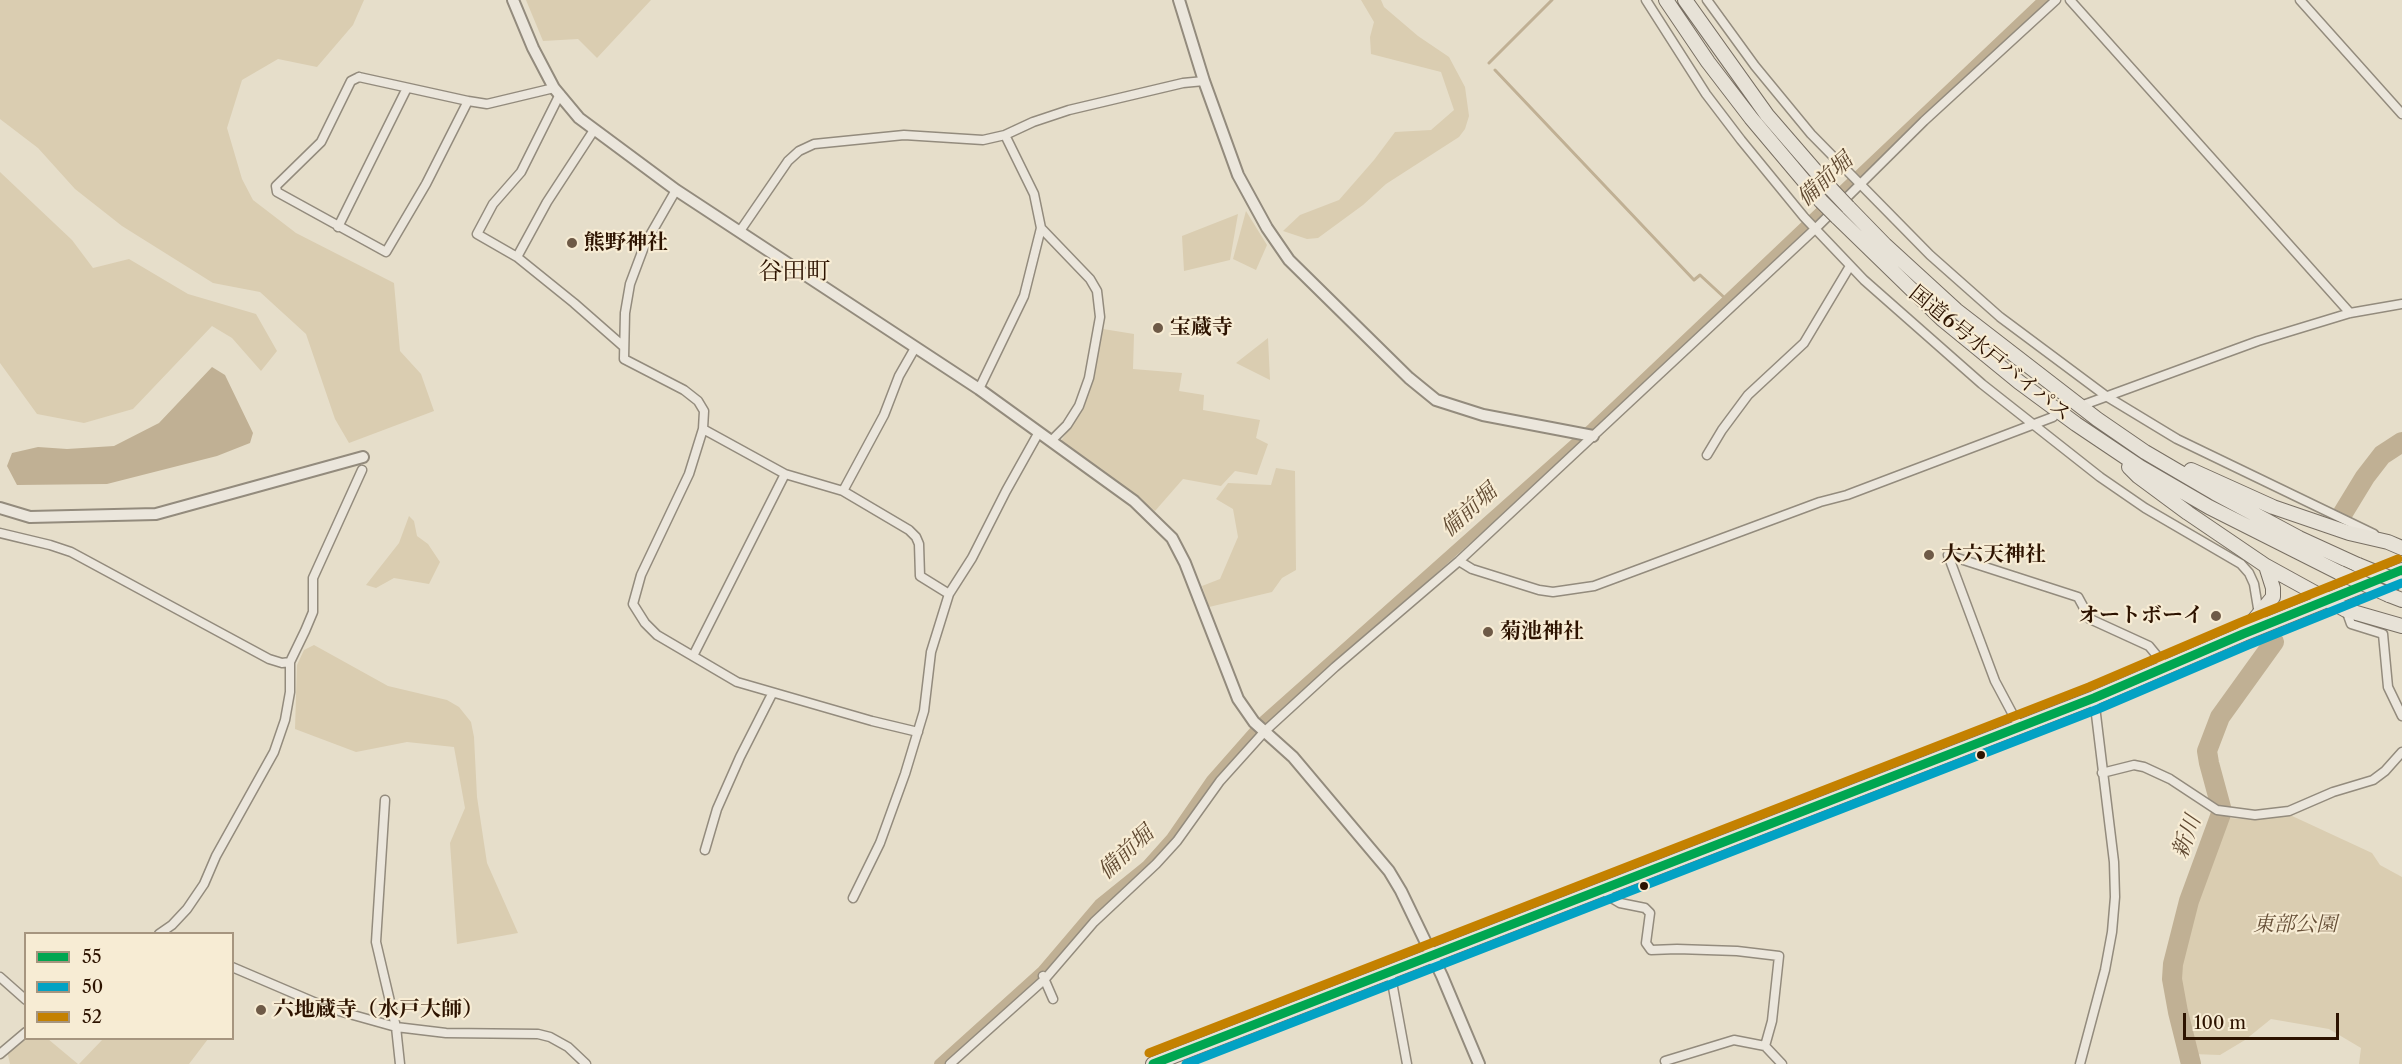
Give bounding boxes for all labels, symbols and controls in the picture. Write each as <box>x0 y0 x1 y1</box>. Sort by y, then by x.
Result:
water label: 備前堀 <box>1792 148 1858 212</box>
place label: 熊野神社 <box>584 230 668 256</box>
marker: 熊野神社 <box>565 236 579 250</box>
district label: 谷田町 <box>758 258 830 286</box>
street label: 国道6号水戸バイパス <box>1904 281 2076 427</box>
place label: 宝蔵寺 <box>1170 315 1233 341</box>
marker: 宝蔵寺 <box>1151 321 1165 335</box>
water label: 備前堀 <box>1436 479 1502 543</box>
place label: 大六天神社 <box>1941 542 2046 568</box>
marker: 大六天神社 <box>1922 548 1936 562</box>
place label: オートボーイ <box>2078 603 2204 629</box>
marker: オートボーイ <box>2209 609 2223 623</box>
place label: 菊池神社 <box>1500 619 1584 645</box>
marker: 菊池神社 <box>1481 625 1495 639</box>
unlabelled marker <box>1975 749 1987 761</box>
water label: 新川 <box>2167 812 2207 862</box>
water label: 備前堀 <box>1093 821 1159 885</box>
unlabelled marker <box>1638 880 1650 892</box>
park label: 東部公園 <box>2253 912 2337 938</box>
legend <box>24 932 234 1040</box>
text: 55 <box>82 946 102 968</box>
text: 50 <box>82 976 103 998</box>
place label: 六地蔵寺（水戸大師） <box>273 997 483 1023</box>
scale bar <box>2186 1001 2342 1039</box>
marker: 六地蔵寺（水戸大師） <box>254 1003 268 1017</box>
text: 52 <box>82 1006 102 1028</box>
text: 100 m <box>2194 1012 2246 1034</box>

